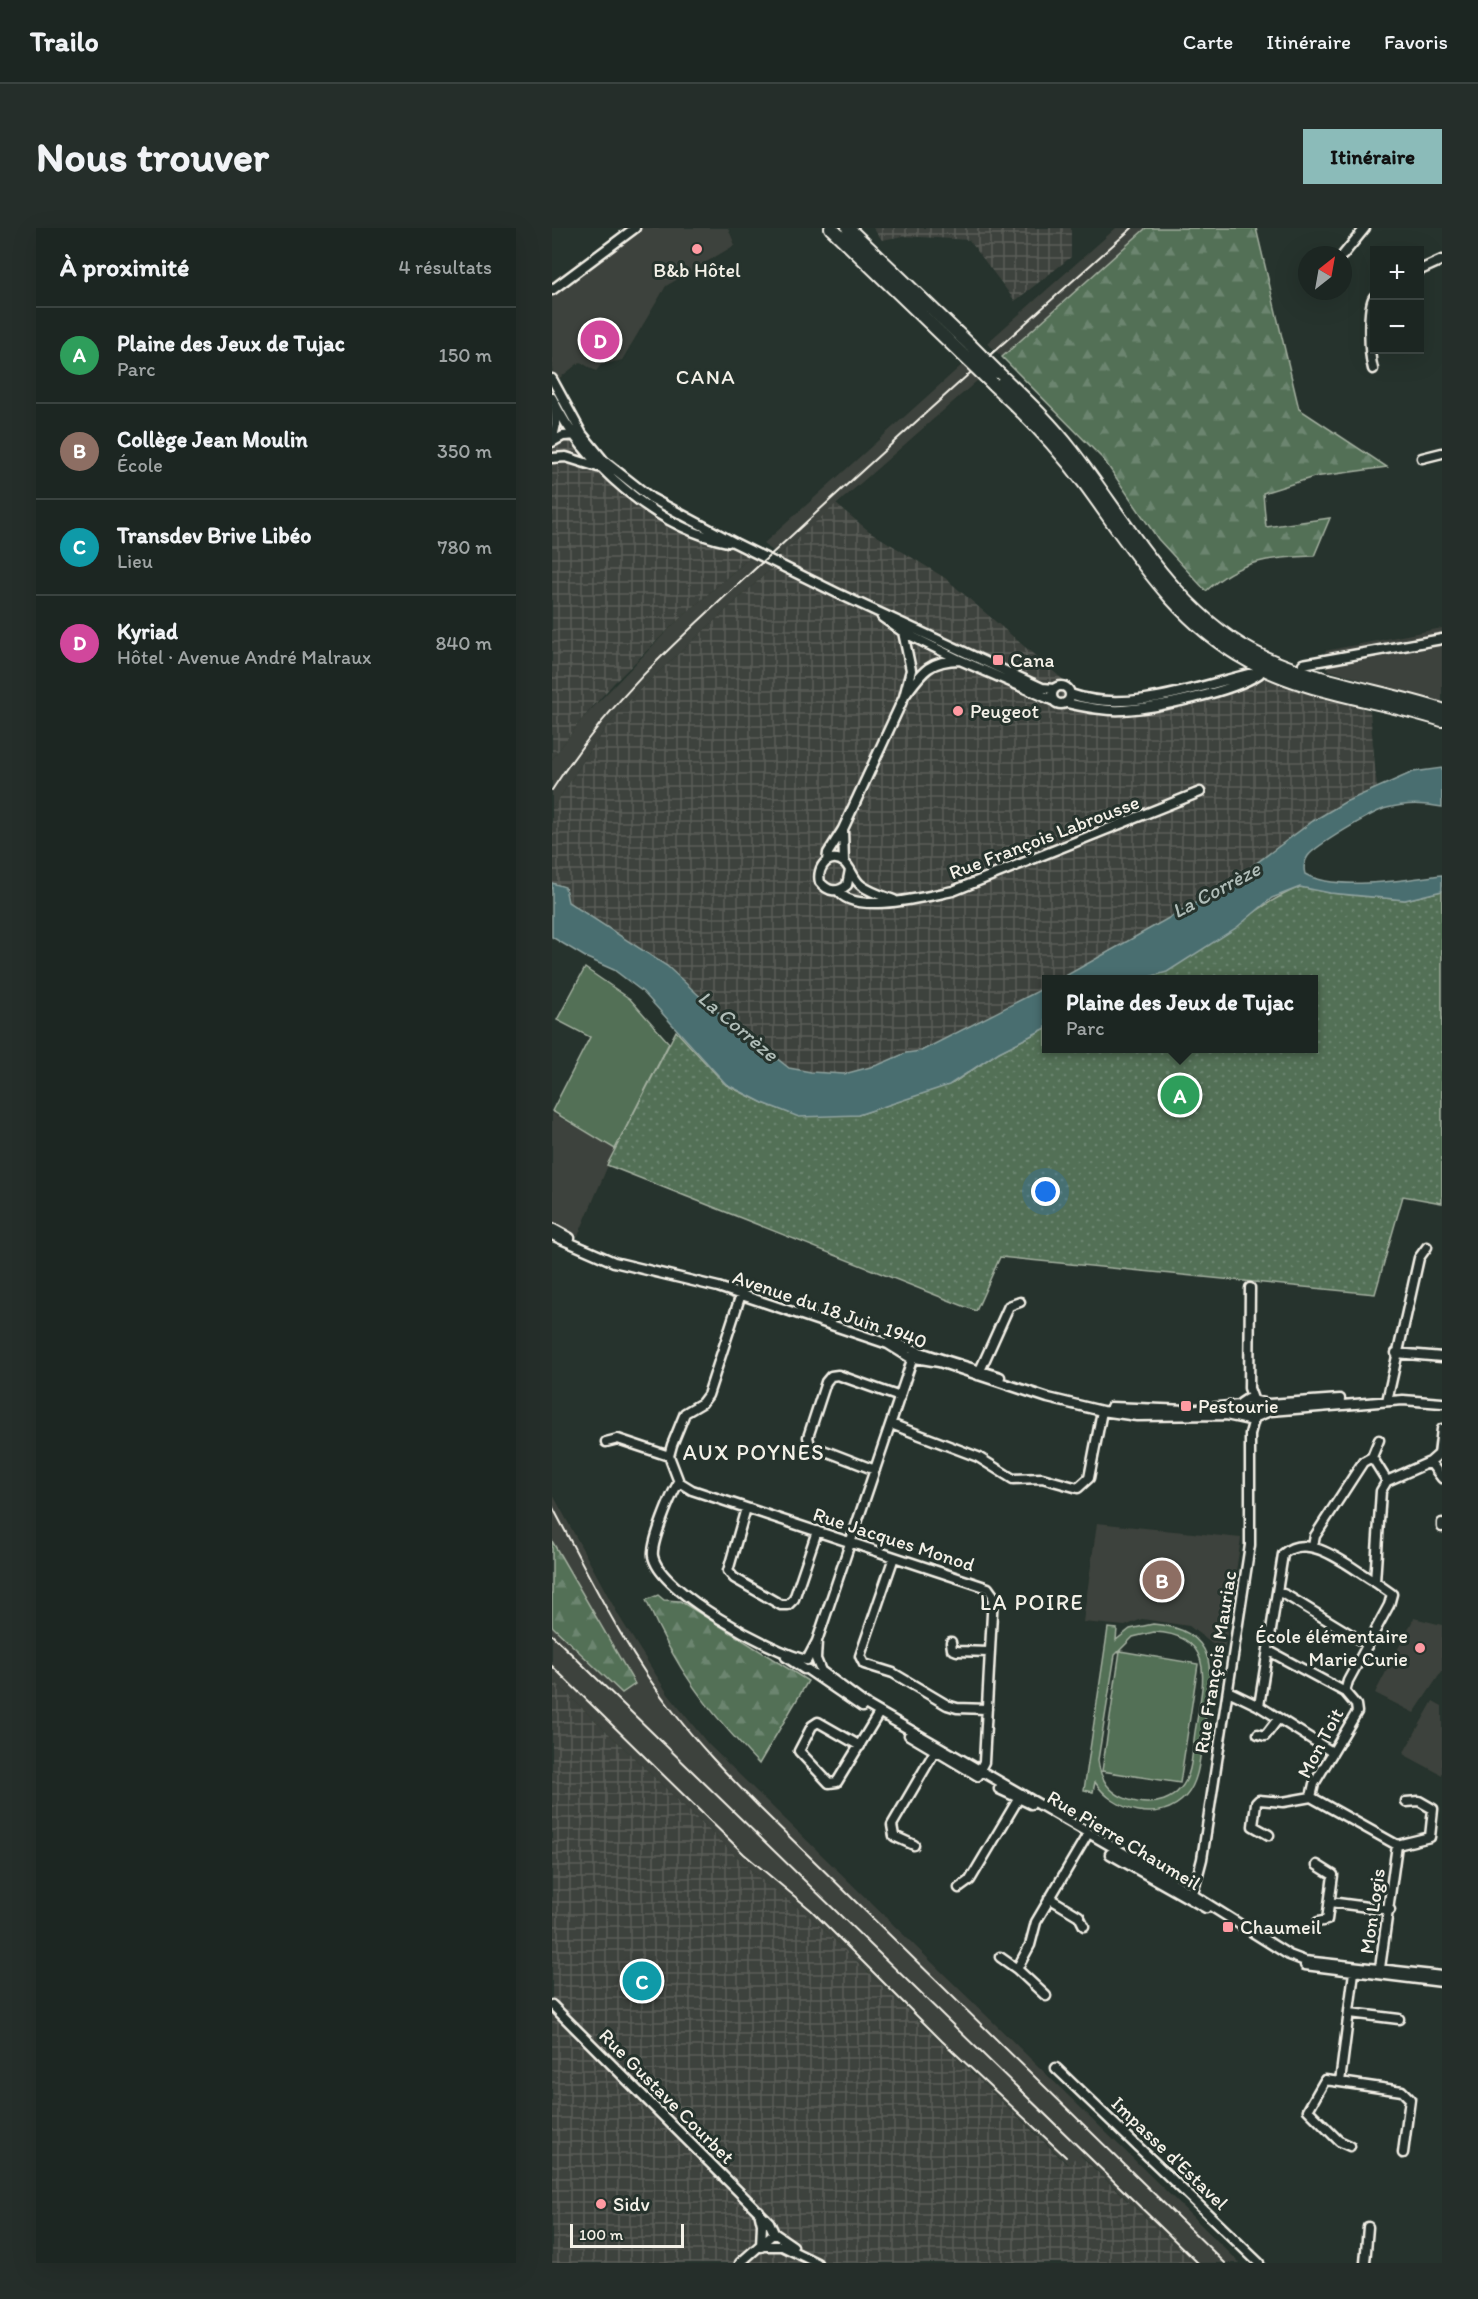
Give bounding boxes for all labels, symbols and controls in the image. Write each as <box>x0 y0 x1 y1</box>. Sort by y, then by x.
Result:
text: Trailo <box>30 24 99 58</box>
text: Carte <box>1183 29 1233 54</box>
text: Itinéraire <box>1266 29 1351 54</box>
text: Favoris <box>1384 29 1448 54</box>
button: Itinéraire <box>1303 129 1442 184</box>
text: Nous trouver <box>36 131 269 182</box>
marker: B&b Hôtel <box>690 242 704 256</box>
north arrow <box>1298 246 1352 300</box>
map controls <box>1370 246 1424 354</box>
button: + <box>1370 246 1424 300</box>
text: À proximité <box>60 251 189 283</box>
text: 4 résultats <box>399 255 492 279</box>
place label: B&b Hôtel <box>653 258 741 282</box>
button: − <box>1370 300 1424 354</box>
pin: D <box>580 318 620 362</box>
text: Plaine des Jeux de Tujac <box>117 330 345 357</box>
text: A <box>73 343 86 367</box>
text: 150 m <box>439 343 492 367</box>
text: Parc <box>117 357 155 381</box>
district label: CANA <box>676 364 736 389</box>
text: Collège Jean Moulin <box>117 426 308 453</box>
text: B <box>73 439 86 463</box>
text: 350 m <box>437 439 492 463</box>
text: École <box>117 453 163 477</box>
text: Transdev Brive Libéo <box>117 522 311 549</box>
text: C <box>73 535 86 559</box>
text: 780 m <box>437 535 492 559</box>
text: Lieu <box>117 549 153 573</box>
text: Kyriad <box>117 618 178 645</box>
text: D <box>73 631 86 655</box>
text: 840 m <box>435 631 492 655</box>
text: Hôtel · Avenue André Malraux <box>117 645 371 669</box>
place label: Cana <box>1010 648 1055 672</box>
marker: Cana <box>991 653 1005 667</box>
place label: Peugeot <box>970 699 1039 723</box>
marker: Peugeot <box>951 704 965 718</box>
street label: Rue François Labrousse <box>945 790 1143 884</box>
water label: La Corrèze <box>1167 855 1265 923</box>
popup <box>1042 975 1318 1053</box>
water label: La Corrèze <box>693 985 784 1067</box>
text: Plaine des Jeux de Tujac <box>1066 989 1294 1016</box>
text: Parc <box>1066 1016 1104 1040</box>
pin: A <box>1160 1072 1200 1118</box>
your location <box>1031 1177 1060 1206</box>
street label: Avenue du 18 Juin 1940 <box>730 1264 930 1354</box>
place label: Pestourie <box>1198 1394 1279 1418</box>
marker: Pestourie <box>1179 1399 1193 1413</box>
district label: AUX POYNES <box>683 1439 825 1466</box>
street label: Rue Jacques Monod <box>810 1502 978 1577</box>
pin: B <box>1142 1558 1182 1602</box>
street label: Rue François Mauriac <box>1189 1569 1241 1755</box>
district label: LA POIRE <box>980 1589 1084 1616</box>
place label: École élémentaire Marie Curie <box>1255 1624 1408 1671</box>
marker: École élémentaire Marie Curie <box>1413 1641 1427 1655</box>
street label: Mon Toit <box>1292 1703 1349 1782</box>
street label: Rue Pierre Chaumeil <box>1043 1785 1205 1895</box>
street label: Mon Logis <box>1354 1867 1390 1955</box>
place label: Chaumeil <box>1240 1915 1322 1939</box>
marker: Chaumeil <box>1221 1920 1235 1934</box>
pin: C <box>622 1958 662 2004</box>
street label: Rue Gustave Courbet <box>594 2023 740 2169</box>
street label: Impasse d'Estavel <box>1107 2091 1234 2215</box>
place label: Sidv <box>613 2192 650 2216</box>
marker: Sidv <box>594 2197 608 2211</box>
scale bar <box>570 2221 684 2248</box>
text: 100 m <box>579 2225 623 2244</box>

